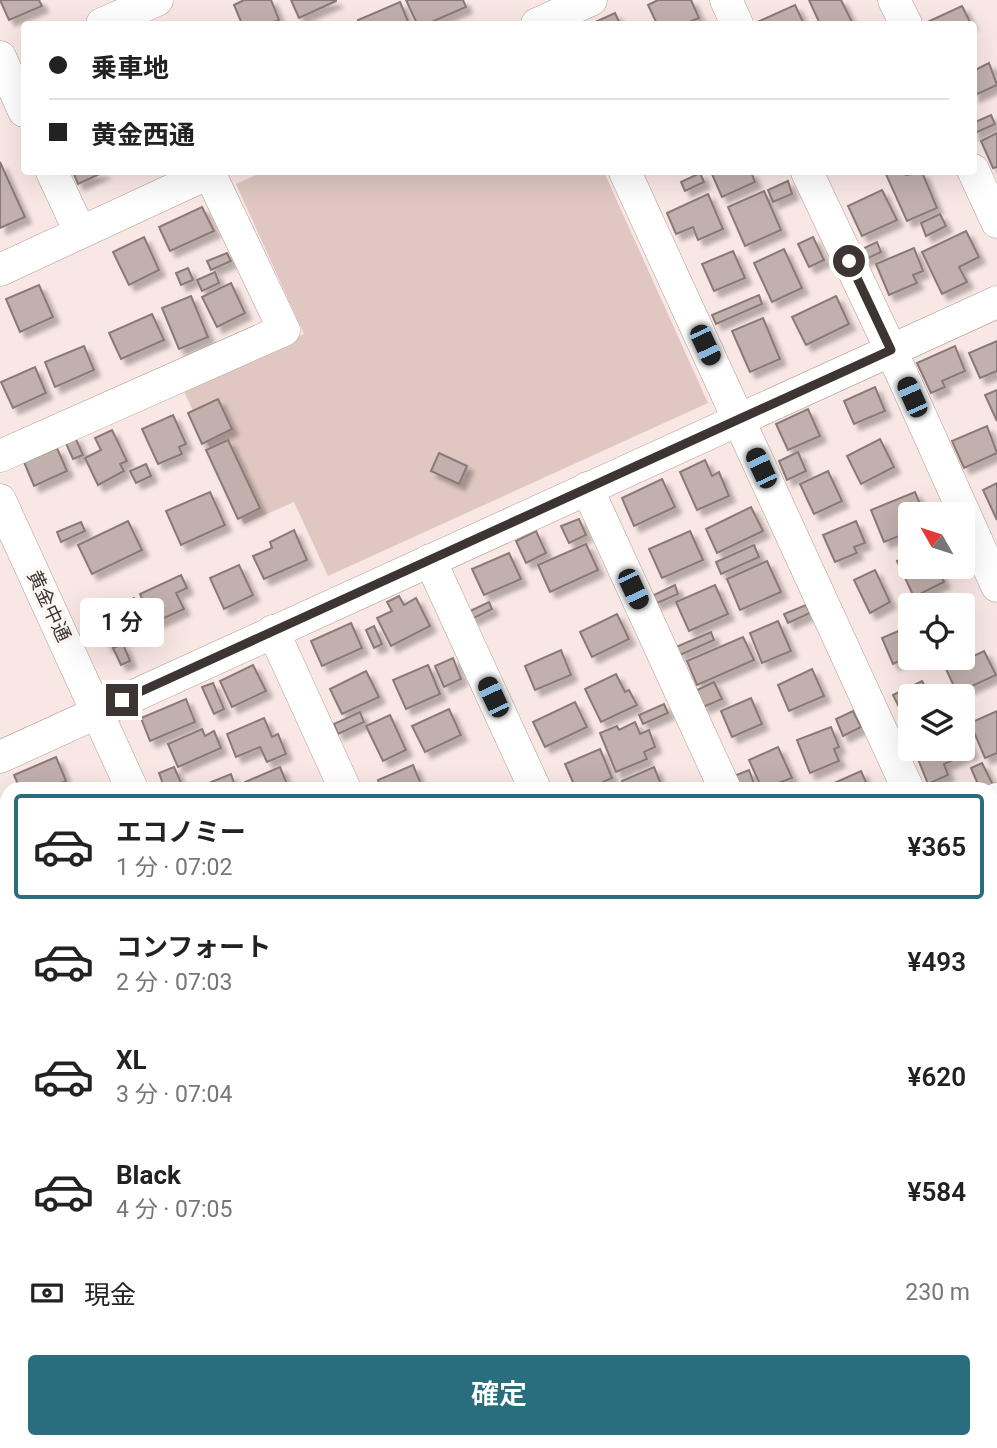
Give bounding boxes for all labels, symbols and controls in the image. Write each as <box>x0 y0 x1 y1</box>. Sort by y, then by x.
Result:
text: 乗車地 <box>91 53 169 83</box>
text: 黄金西通 <box>91 120 195 150</box>
route start <box>833 245 865 277</box>
car <box>687 322 724 368</box>
car <box>894 374 931 420</box>
car <box>743 445 780 491</box>
north arrow <box>898 502 975 579</box>
map controls <box>898 502 975 761</box>
car <box>615 566 652 612</box>
street label: 黄金中通 <box>23 567 75 645</box>
button: locate <box>898 593 975 670</box>
callout: 1 分 <box>80 598 164 648</box>
text: 1 分 <box>101 609 143 636</box>
car <box>475 674 512 720</box>
route end <box>106 684 138 716</box>
button: layers <box>898 684 975 761</box>
icon: car <box>32 815 95 878</box>
text: エコノミー <box>116 817 246 847</box>
text: ¥365 <box>908 832 966 862</box>
text: 1 分 · 07:02 <box>116 854 232 881</box>
icon: car <box>32 930 95 993</box>
text: コンフォート <box>116 932 271 962</box>
text: ¥493 <box>908 947 966 977</box>
text: 2 分 · 07:03 <box>116 969 232 996</box>
icon: car <box>32 1045 95 1108</box>
text: XL <box>116 1045 147 1075</box>
text: ¥620 <box>908 1062 966 1092</box>
text: 3 分 · 07:04 <box>116 1081 232 1108</box>
icon: car <box>32 1160 95 1223</box>
text: Black <box>116 1160 181 1190</box>
text: ¥584 <box>908 1177 966 1207</box>
text: 4 分 · 07:05 <box>116 1196 232 1223</box>
icon: cash <box>28 1274 66 1312</box>
text: 230 m <box>905 1279 970 1306</box>
text: 現金 <box>84 1280 136 1310</box>
button: 確定 <box>28 1355 970 1435</box>

